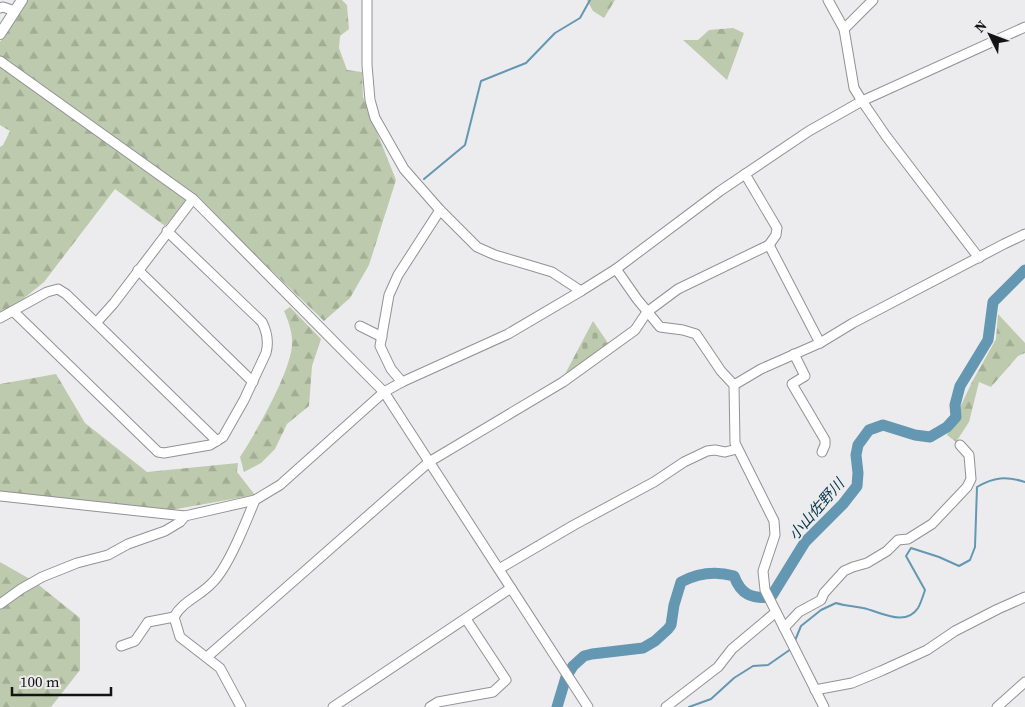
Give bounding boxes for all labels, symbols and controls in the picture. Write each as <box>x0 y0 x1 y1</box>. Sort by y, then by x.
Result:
north arrow <box>965 10 1015 60</box>
text: N <box>969 16 991 37</box>
water label: 小山佐野川 <box>783 472 850 544</box>
scale bar <box>12 664 111 696</box>
text: 100 m <box>20 671 60 692</box>

